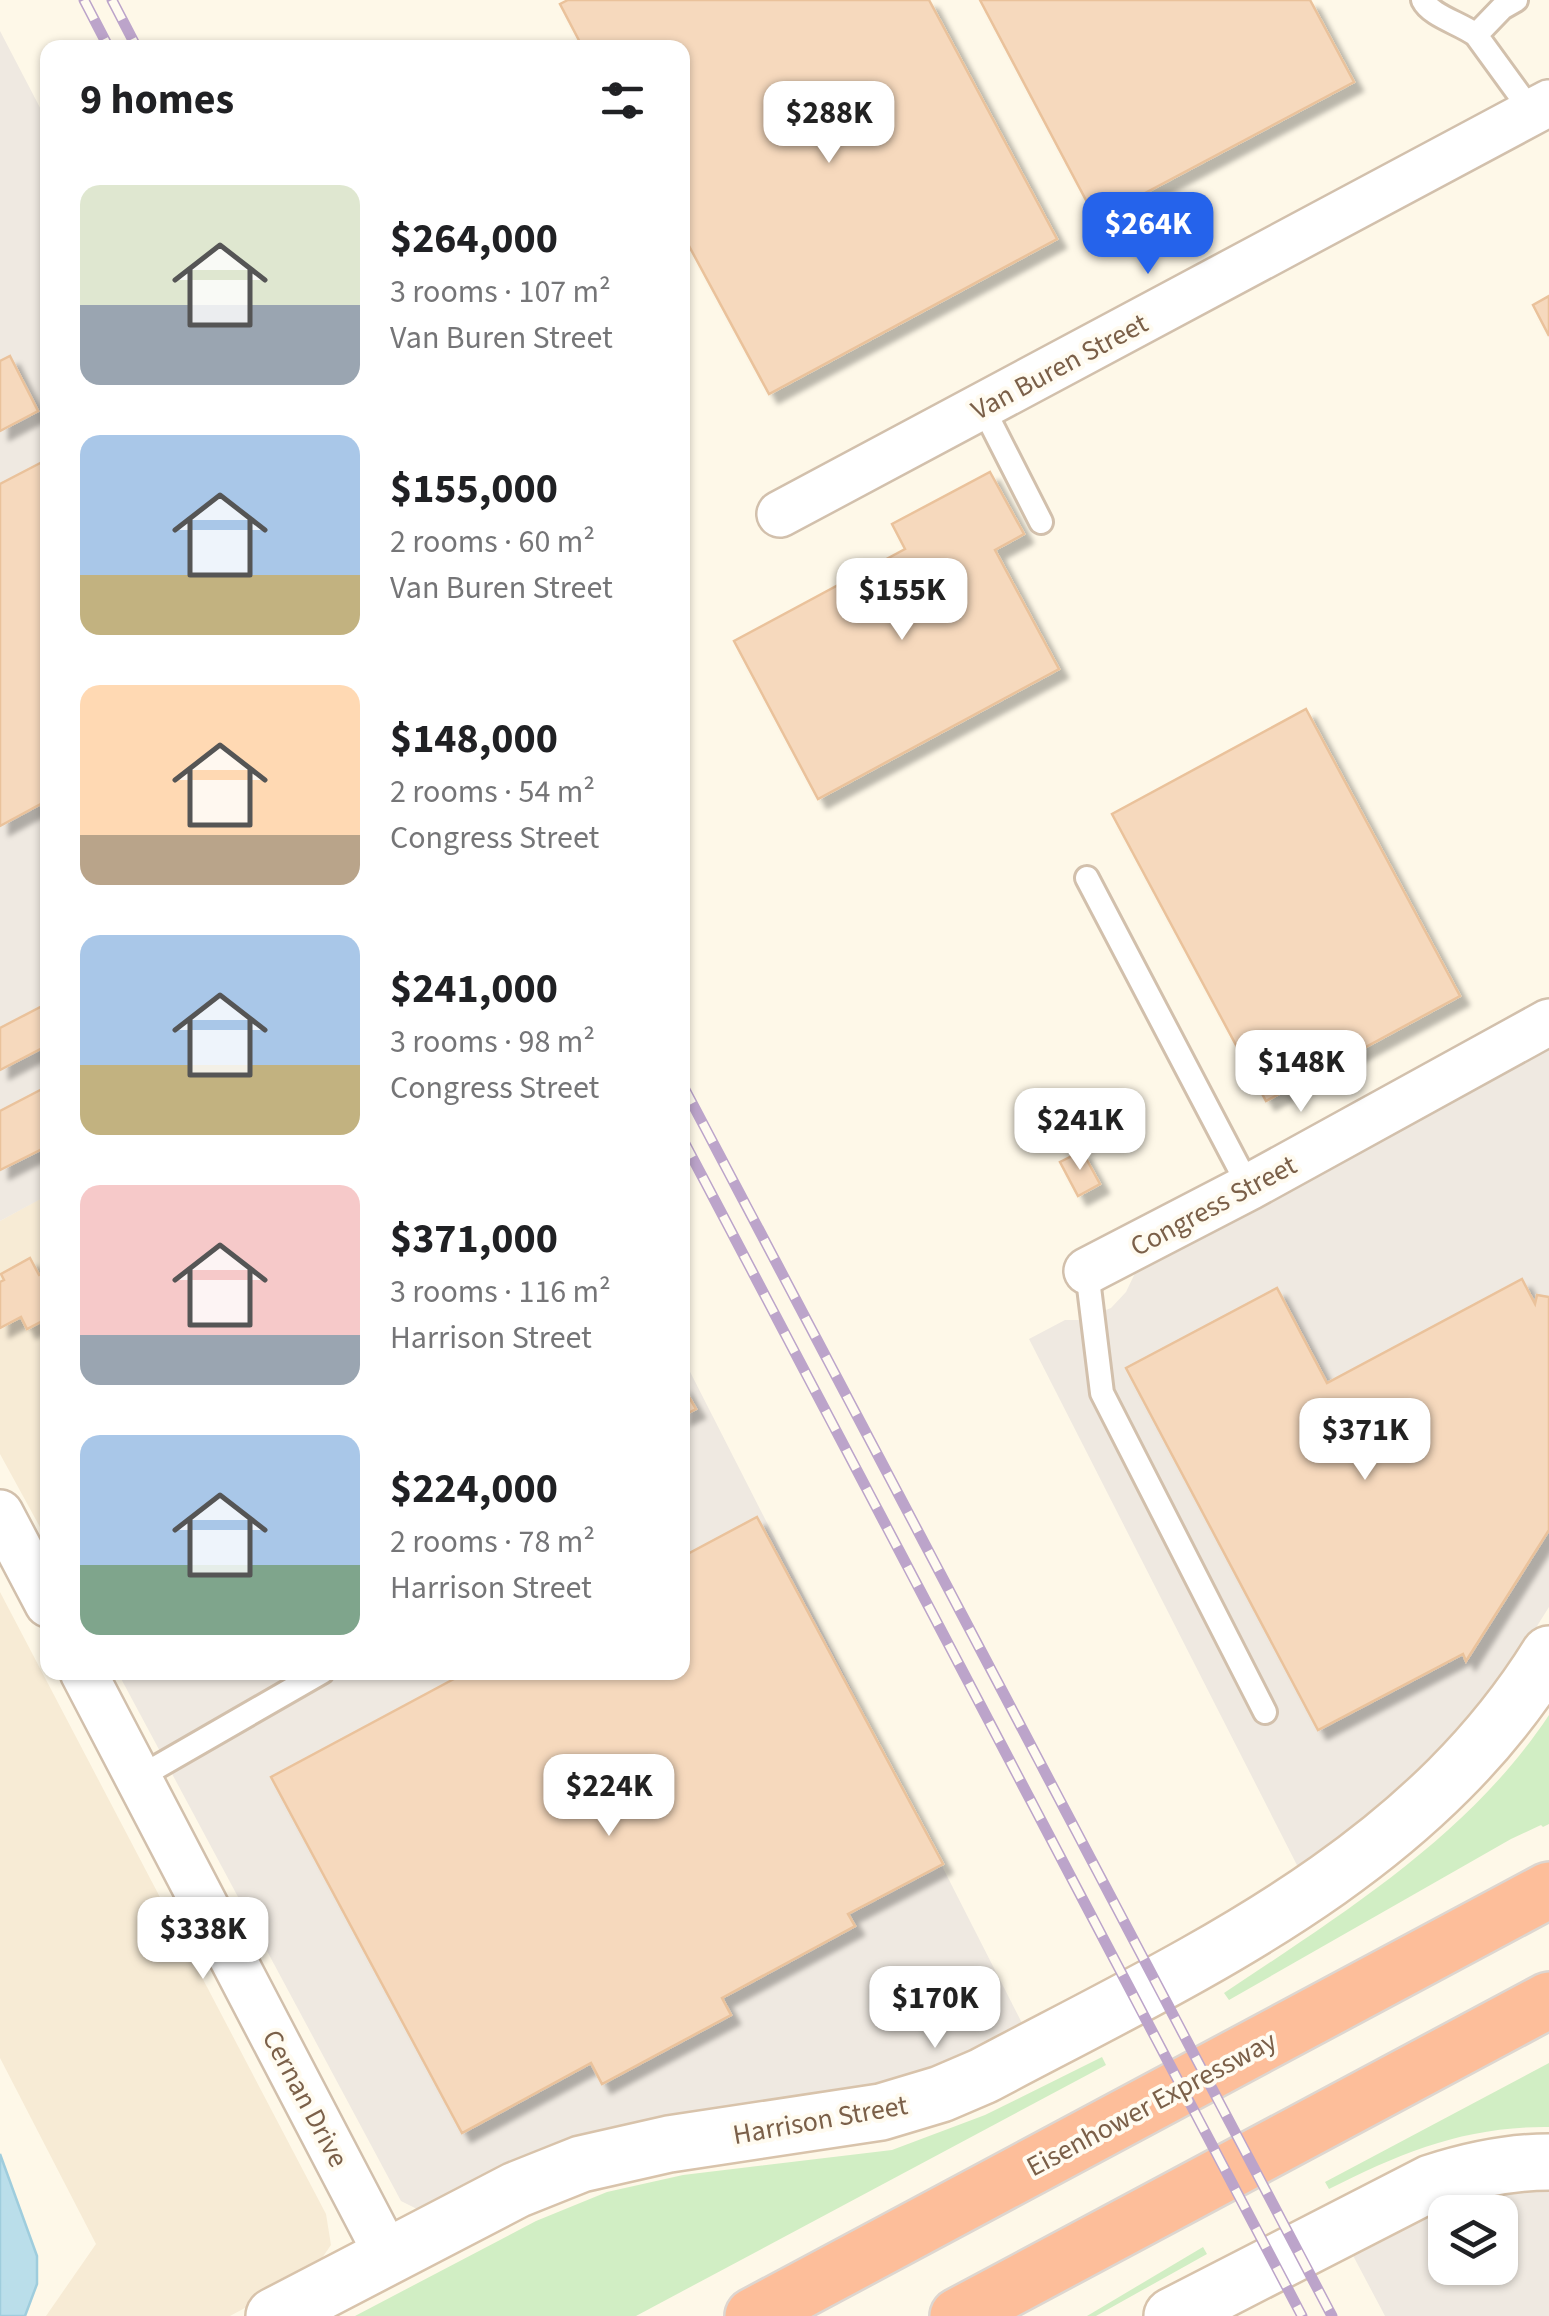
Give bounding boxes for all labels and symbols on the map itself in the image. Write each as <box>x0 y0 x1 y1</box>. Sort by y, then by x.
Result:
pin: $288K <box>759 81 899 166</box>
pin: $264K <box>1078 192 1218 277</box>
street label: Van Buren Street <box>964 303 1155 430</box>
pin: $155K <box>832 558 972 643</box>
pin: $148K <box>1231 1030 1371 1115</box>
pin: $241K <box>1010 1088 1150 1173</box>
street label: Congress Street <box>1123 1145 1304 1267</box>
pin: $371K <box>1295 1398 1435 1483</box>
pin: $224K <box>539 1754 679 1839</box>
pin: $338K <box>133 1897 273 1982</box>
pin: $170K <box>865 1966 1005 2051</box>
street label: Eisenhower Expressway <box>1019 2021 1284 2187</box>
street label: Cernan Drive <box>252 2023 358 2174</box>
street label: Harrison Street <box>730 2085 911 2155</box>

